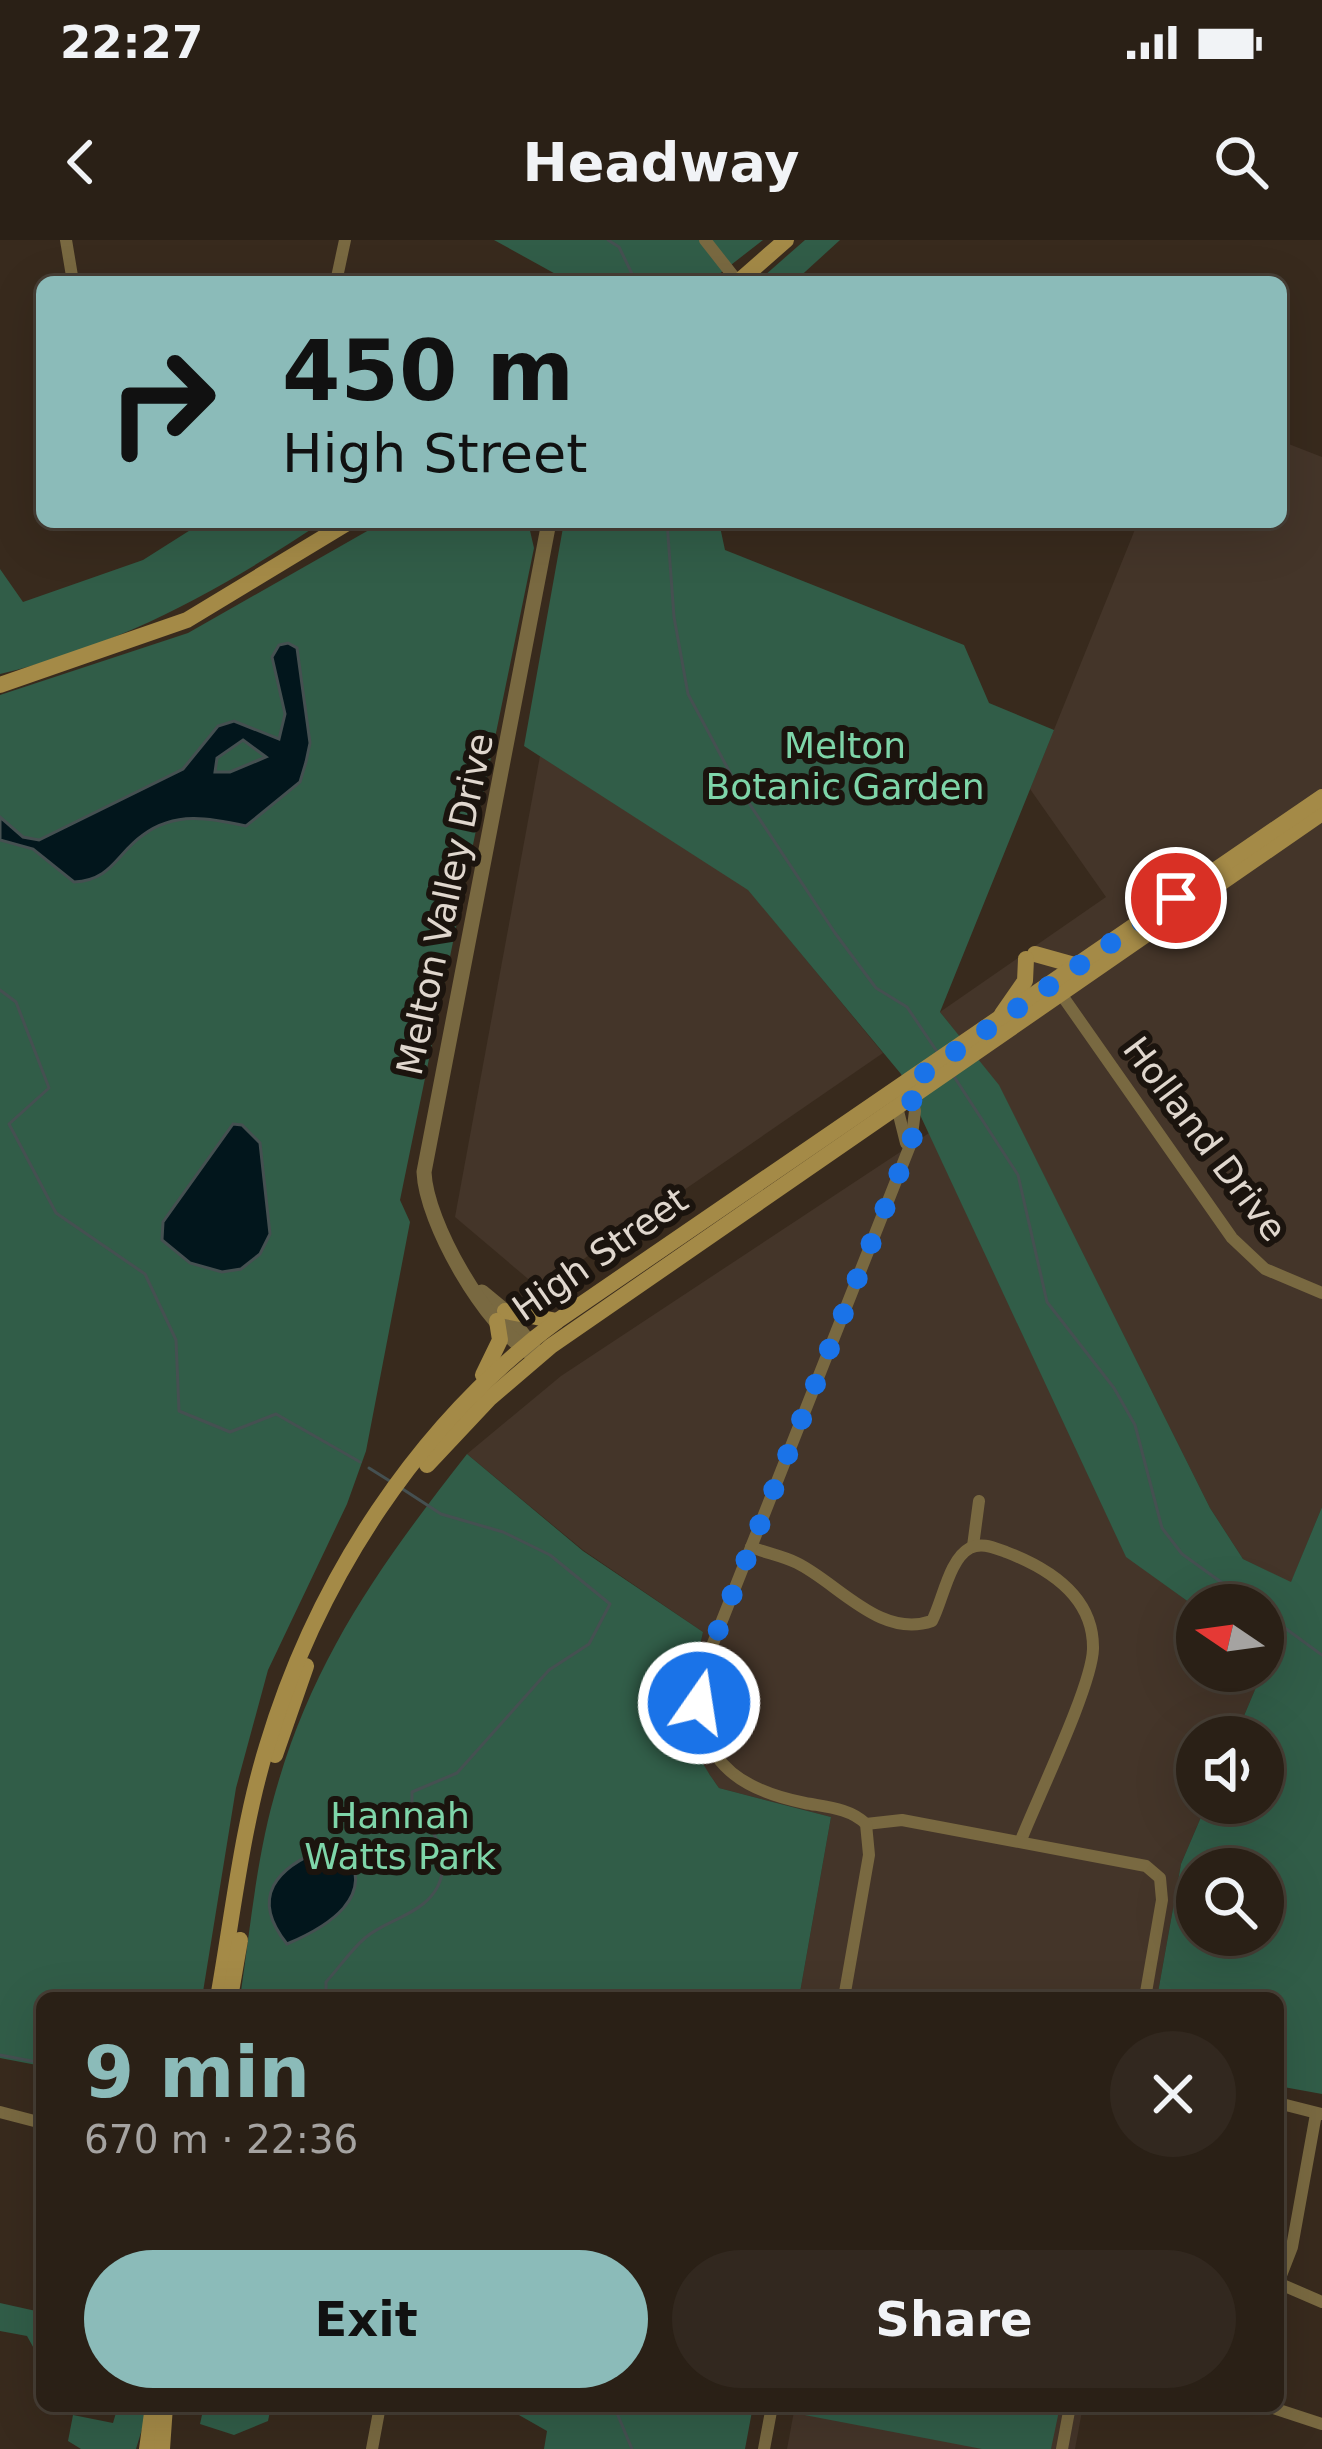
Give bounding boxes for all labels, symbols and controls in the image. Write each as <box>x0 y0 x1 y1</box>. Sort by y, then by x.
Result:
text: 22:27 <box>60 16 203 69</box>
icon: back <box>48 129 114 195</box>
icon: search <box>1208 129 1274 195</box>
text: Headway <box>523 131 799 194</box>
text: 450 m <box>282 322 574 420</box>
icon: right <box>84 324 240 480</box>
text: High Street <box>282 422 587 485</box>
park label: Melton Botanic Garden <box>706 725 984 807</box>
street label: Melton Valley Drive <box>389 729 501 1079</box>
pin <box>1125 847 1227 949</box>
icon: arrive <box>1143 865 1209 931</box>
street label: Holland Drive <box>1115 1029 1295 1249</box>
street label: High Street <box>505 1179 695 1329</box>
north arrow <box>1176 1584 1284 1692</box>
map controls <box>1176 1584 1284 1956</box>
position arrow <box>636 1640 762 1766</box>
button: sound <box>1176 1716 1284 1824</box>
park label: Hannah Watts Park <box>304 1795 496 1877</box>
button: search <box>1176 1848 1284 1956</box>
text: 9 min <box>84 2030 310 2114</box>
button: close <box>1110 2031 1236 2157</box>
text: 670 m · 22:36 <box>84 2117 358 2162</box>
button: Exit <box>84 2250 648 2388</box>
button: Share <box>672 2250 1236 2388</box>

